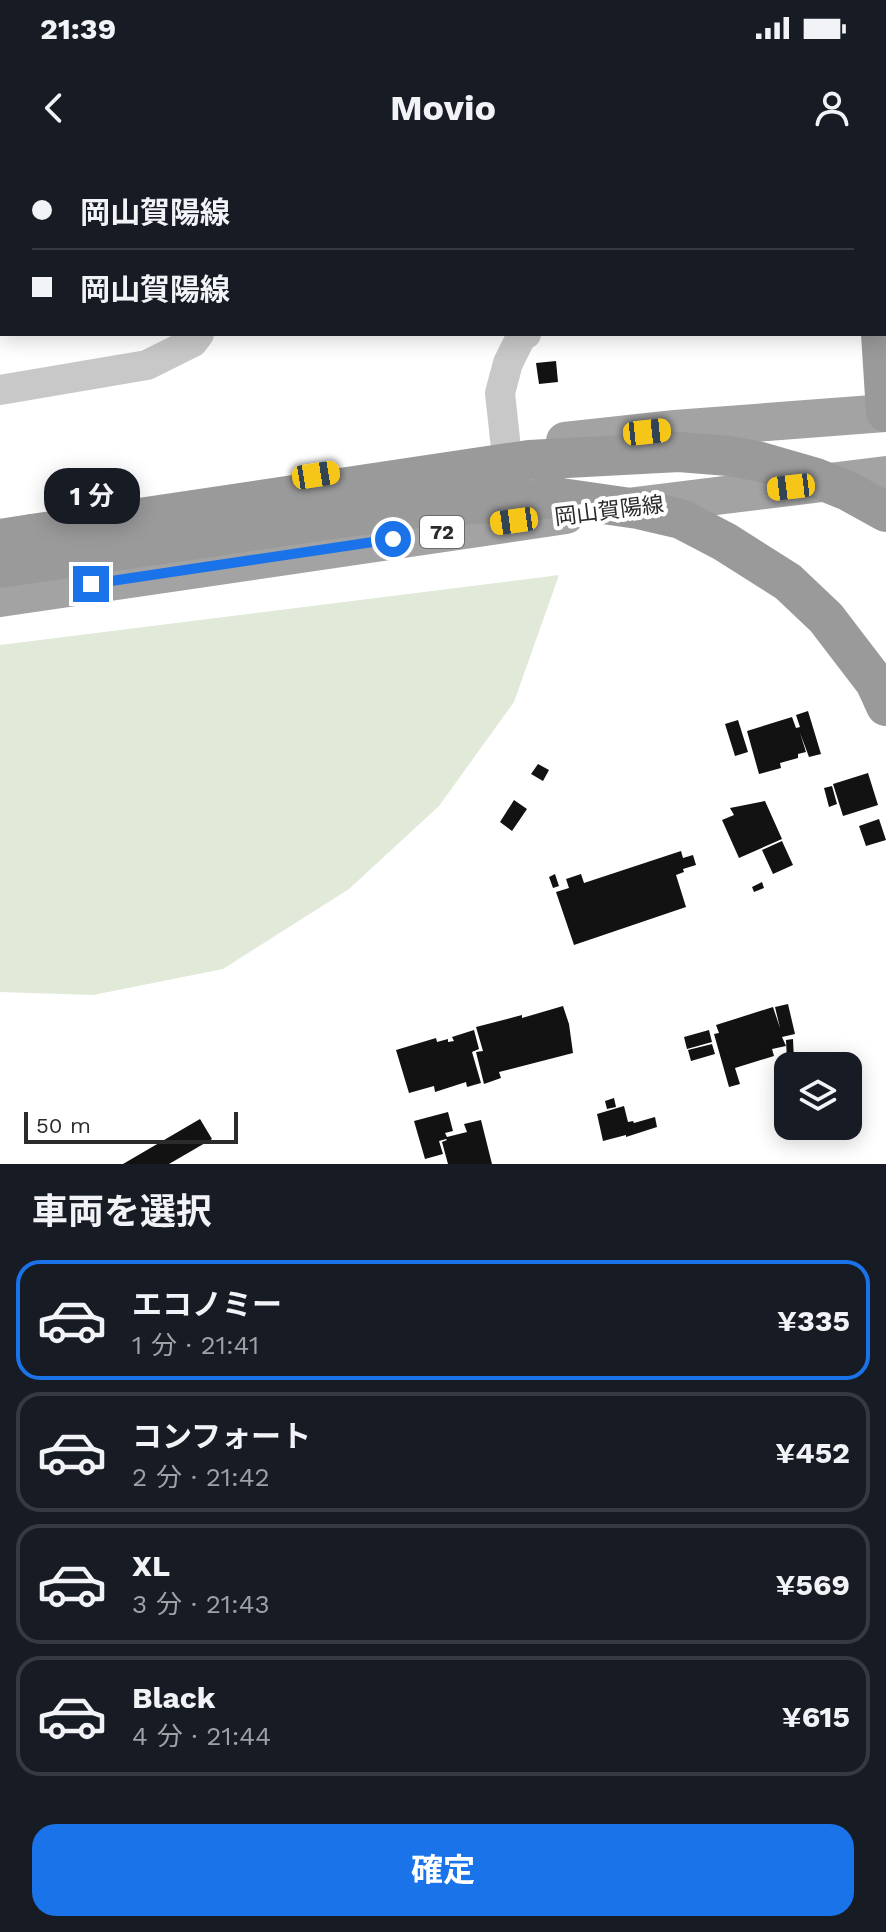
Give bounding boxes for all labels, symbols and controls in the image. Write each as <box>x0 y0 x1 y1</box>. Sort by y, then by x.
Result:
text: 21:39 <box>40 11 116 46</box>
icon: back <box>32 86 76 130</box>
icon: person <box>810 86 854 130</box>
text: Movio <box>390 87 496 129</box>
text: 岡山賀陽線 <box>80 195 230 230</box>
text: 岡山賀陽線 <box>80 272 230 307</box>
car <box>622 418 672 446</box>
car <box>290 459 342 491</box>
callout: 1 分 <box>43 468 139 524</box>
car <box>766 472 816 502</box>
text: 1 分 <box>70 481 114 511</box>
street label: 岡山賀陽線 <box>553 491 665 530</box>
car <box>489 506 539 536</box>
road number: 72 <box>420 516 464 548</box>
route start <box>375 521 411 557</box>
route end <box>73 566 109 602</box>
map controls <box>774 1052 862 1140</box>
button: layers <box>774 1052 862 1140</box>
scale bar <box>24 1108 238 1144</box>
text: 50 m <box>36 1113 91 1138</box>
text: 車両を選択 <box>32 1191 212 1233</box>
icon: car <box>36 1284 108 1356</box>
text: エコノミー <box>132 1287 282 1322</box>
text: ¥335 <box>777 1303 850 1338</box>
text: 1 分 · 21:41 <box>132 1330 259 1360</box>
icon: car <box>36 1416 108 1488</box>
text: コンフォート <box>132 1419 311 1454</box>
text: ¥452 <box>775 1435 850 1470</box>
text: 2 分 · 21:42 <box>132 1462 270 1492</box>
icon: car <box>36 1548 108 1620</box>
text: XL <box>132 1548 170 1583</box>
text: ¥569 <box>776 1567 850 1602</box>
text: 3 分 · 21:43 <box>132 1589 270 1619</box>
icon: car <box>36 1680 108 1752</box>
text: Black <box>132 1680 216 1715</box>
text: ¥615 <box>782 1699 850 1734</box>
text: 4 分 · 21:44 <box>132 1721 271 1751</box>
button: 確定 <box>32 1824 854 1916</box>

